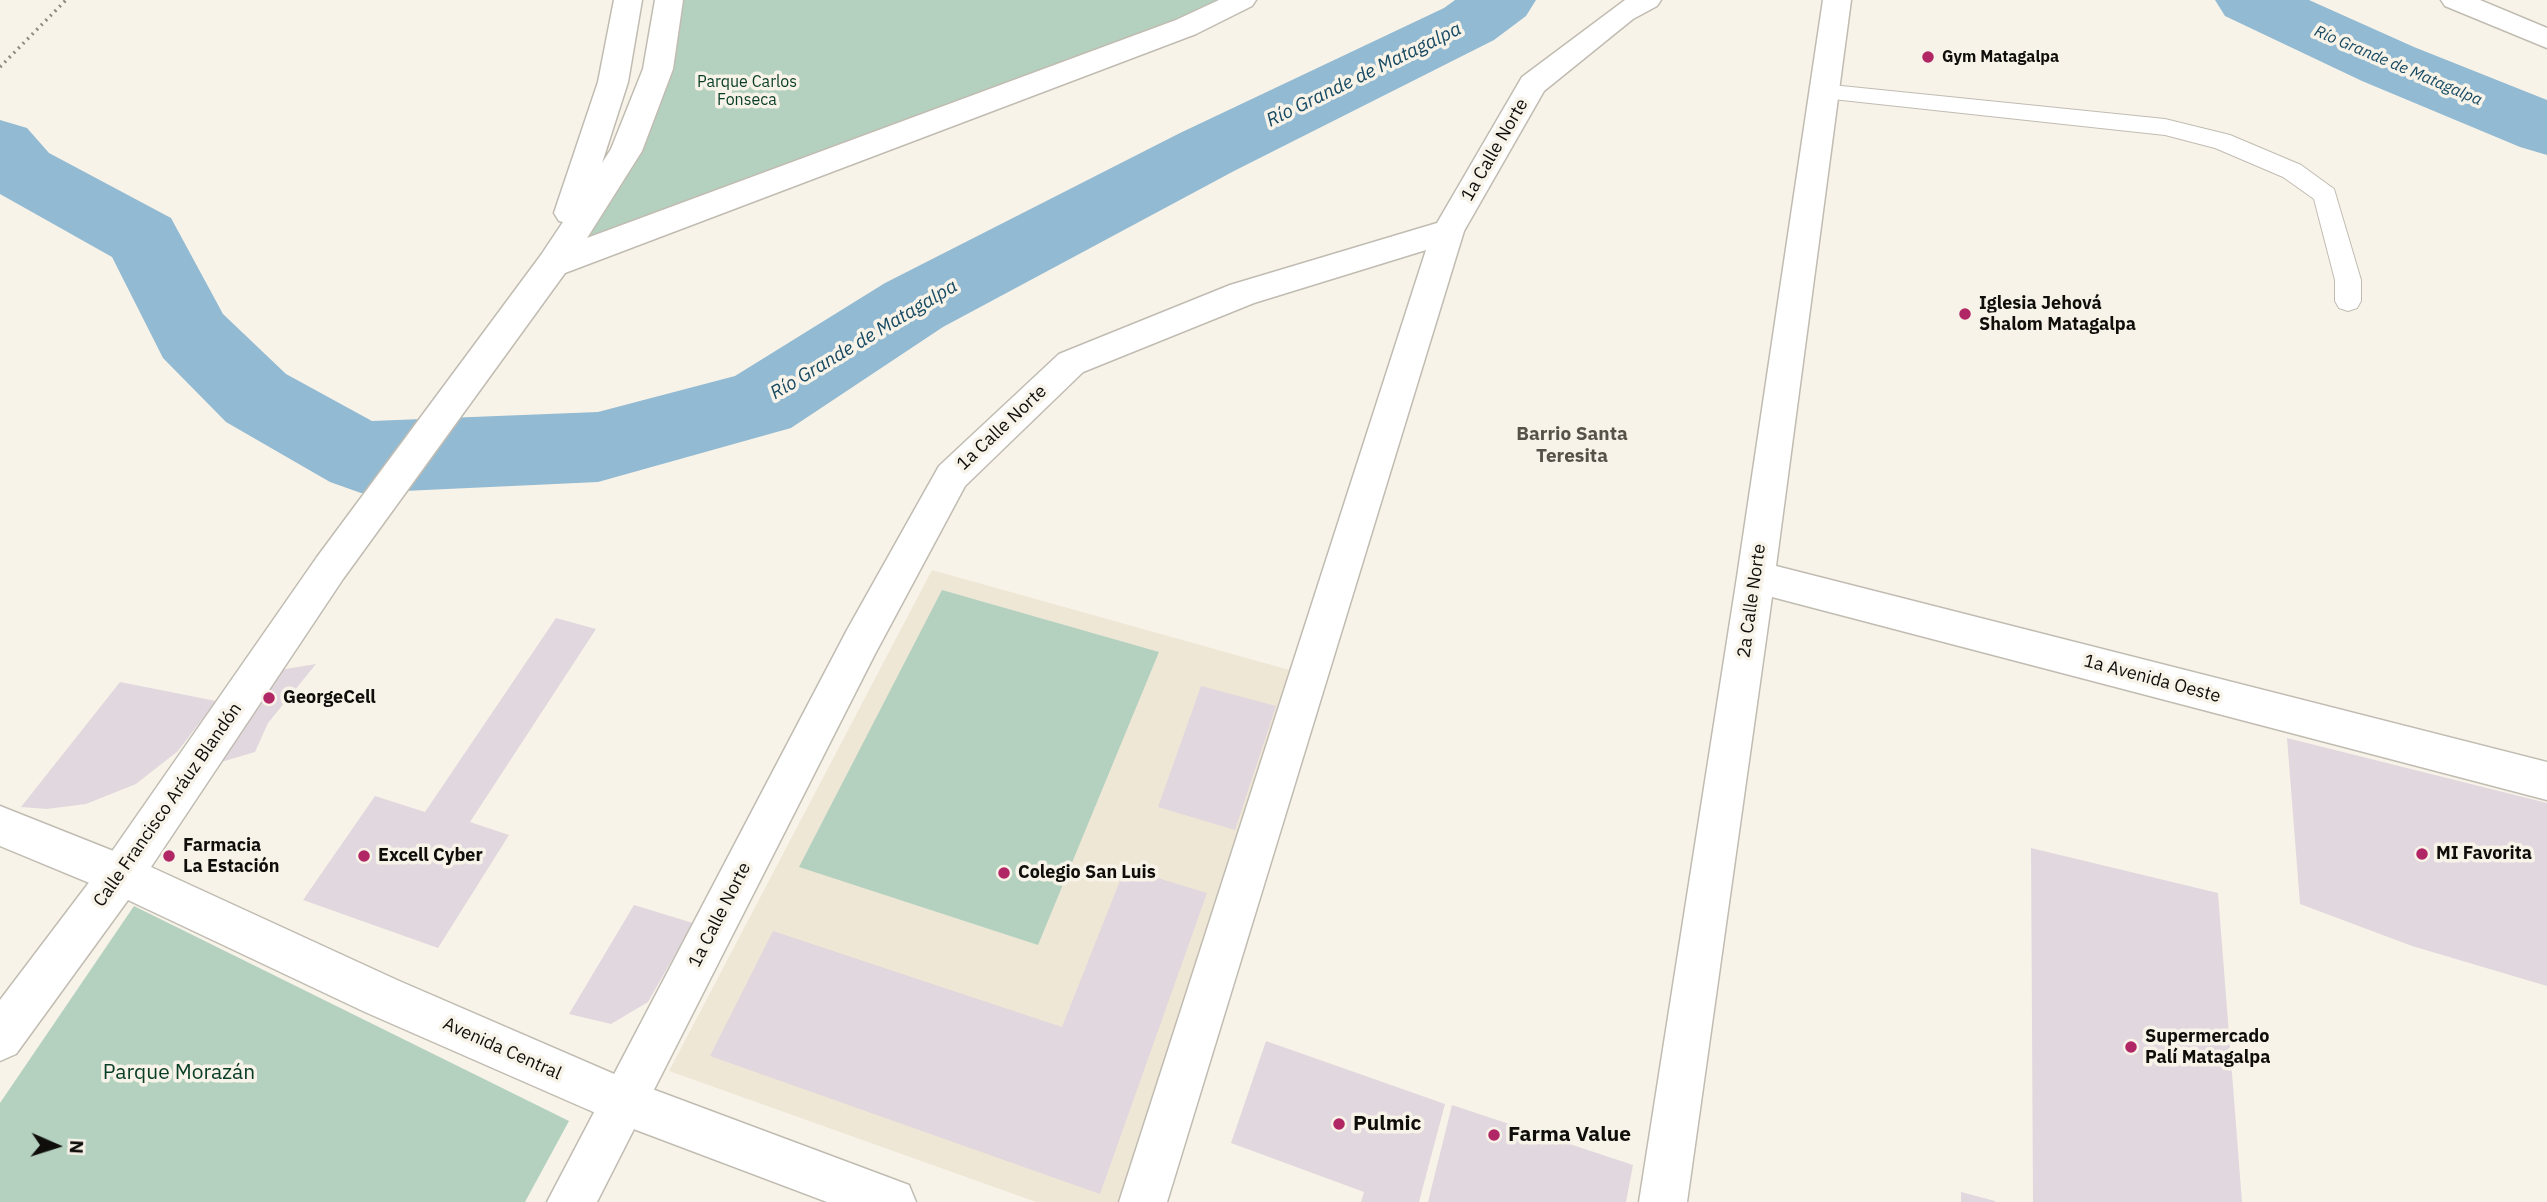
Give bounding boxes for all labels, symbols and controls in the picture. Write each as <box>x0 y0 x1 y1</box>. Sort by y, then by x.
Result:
water label: Río Grande de Matagalpa <box>1263 18 1465 132</box>
water label: Río Grande de Matagalpa <box>2311 22 2485 110</box>
place label: Gym Matagalpa <box>1942 47 2059 67</box>
marker: Gym Matagalpa <box>1920 49 1936 65</box>
park label: Parque Carlos Fonseca <box>697 72 797 110</box>
street label: 1a Calle Norte <box>1457 95 1533 205</box>
water label: Río Grande de Matagalpa <box>766 275 962 405</box>
place label: Iglesia Jehová Shalom Matagalpa <box>1979 293 2136 336</box>
marker: Iglesia Jehová Shalom Matagalpa <box>1957 306 1973 322</box>
street label: 1a Calle Norte <box>953 381 1051 475</box>
district label: Barrio Santa Teresita <box>1516 424 1628 468</box>
street label: 2a Calle Norte <box>1733 543 1771 659</box>
street label: 1a Avenida Oeste <box>2081 650 2223 708</box>
place label: GeorgeCell <box>283 687 376 709</box>
marker: GeorgeCell <box>261 690 277 706</box>
street label: Calle Francisco Aráuz Blandón <box>89 699 247 911</box>
place label: Farmacia La Estación <box>183 835 279 878</box>
place label: MI Favorita <box>2436 843 2532 865</box>
place label: Excell Cyber <box>378 845 483 867</box>
marker: MI Favorita <box>2414 846 2430 862</box>
marker: Farmacia La Estación <box>161 848 177 864</box>
marker: Excell Cyber <box>356 848 372 864</box>
street label: 1a Calle Norte <box>684 859 756 971</box>
place label: Colegio San Luis <box>1018 862 1156 884</box>
marker: Colegio San Luis <box>996 865 1012 881</box>
street label: Avenida Central <box>439 1013 565 1085</box>
place label: Supermercado Palí Matagalpa <box>2145 1026 2270 1068</box>
marker: Supermercado Palí Matagalpa <box>2123 1039 2139 1055</box>
park label: Parque Morazán <box>103 1060 255 1086</box>
north arrow <box>21 1111 91 1181</box>
place label: Pulmic <box>1353 1111 1421 1137</box>
marker: Pulmic <box>1331 1116 1347 1132</box>
place label: Farma Value <box>1508 1122 1631 1148</box>
marker: Farma Value <box>1486 1127 1502 1143</box>
text: N <box>65 1140 89 1155</box>

